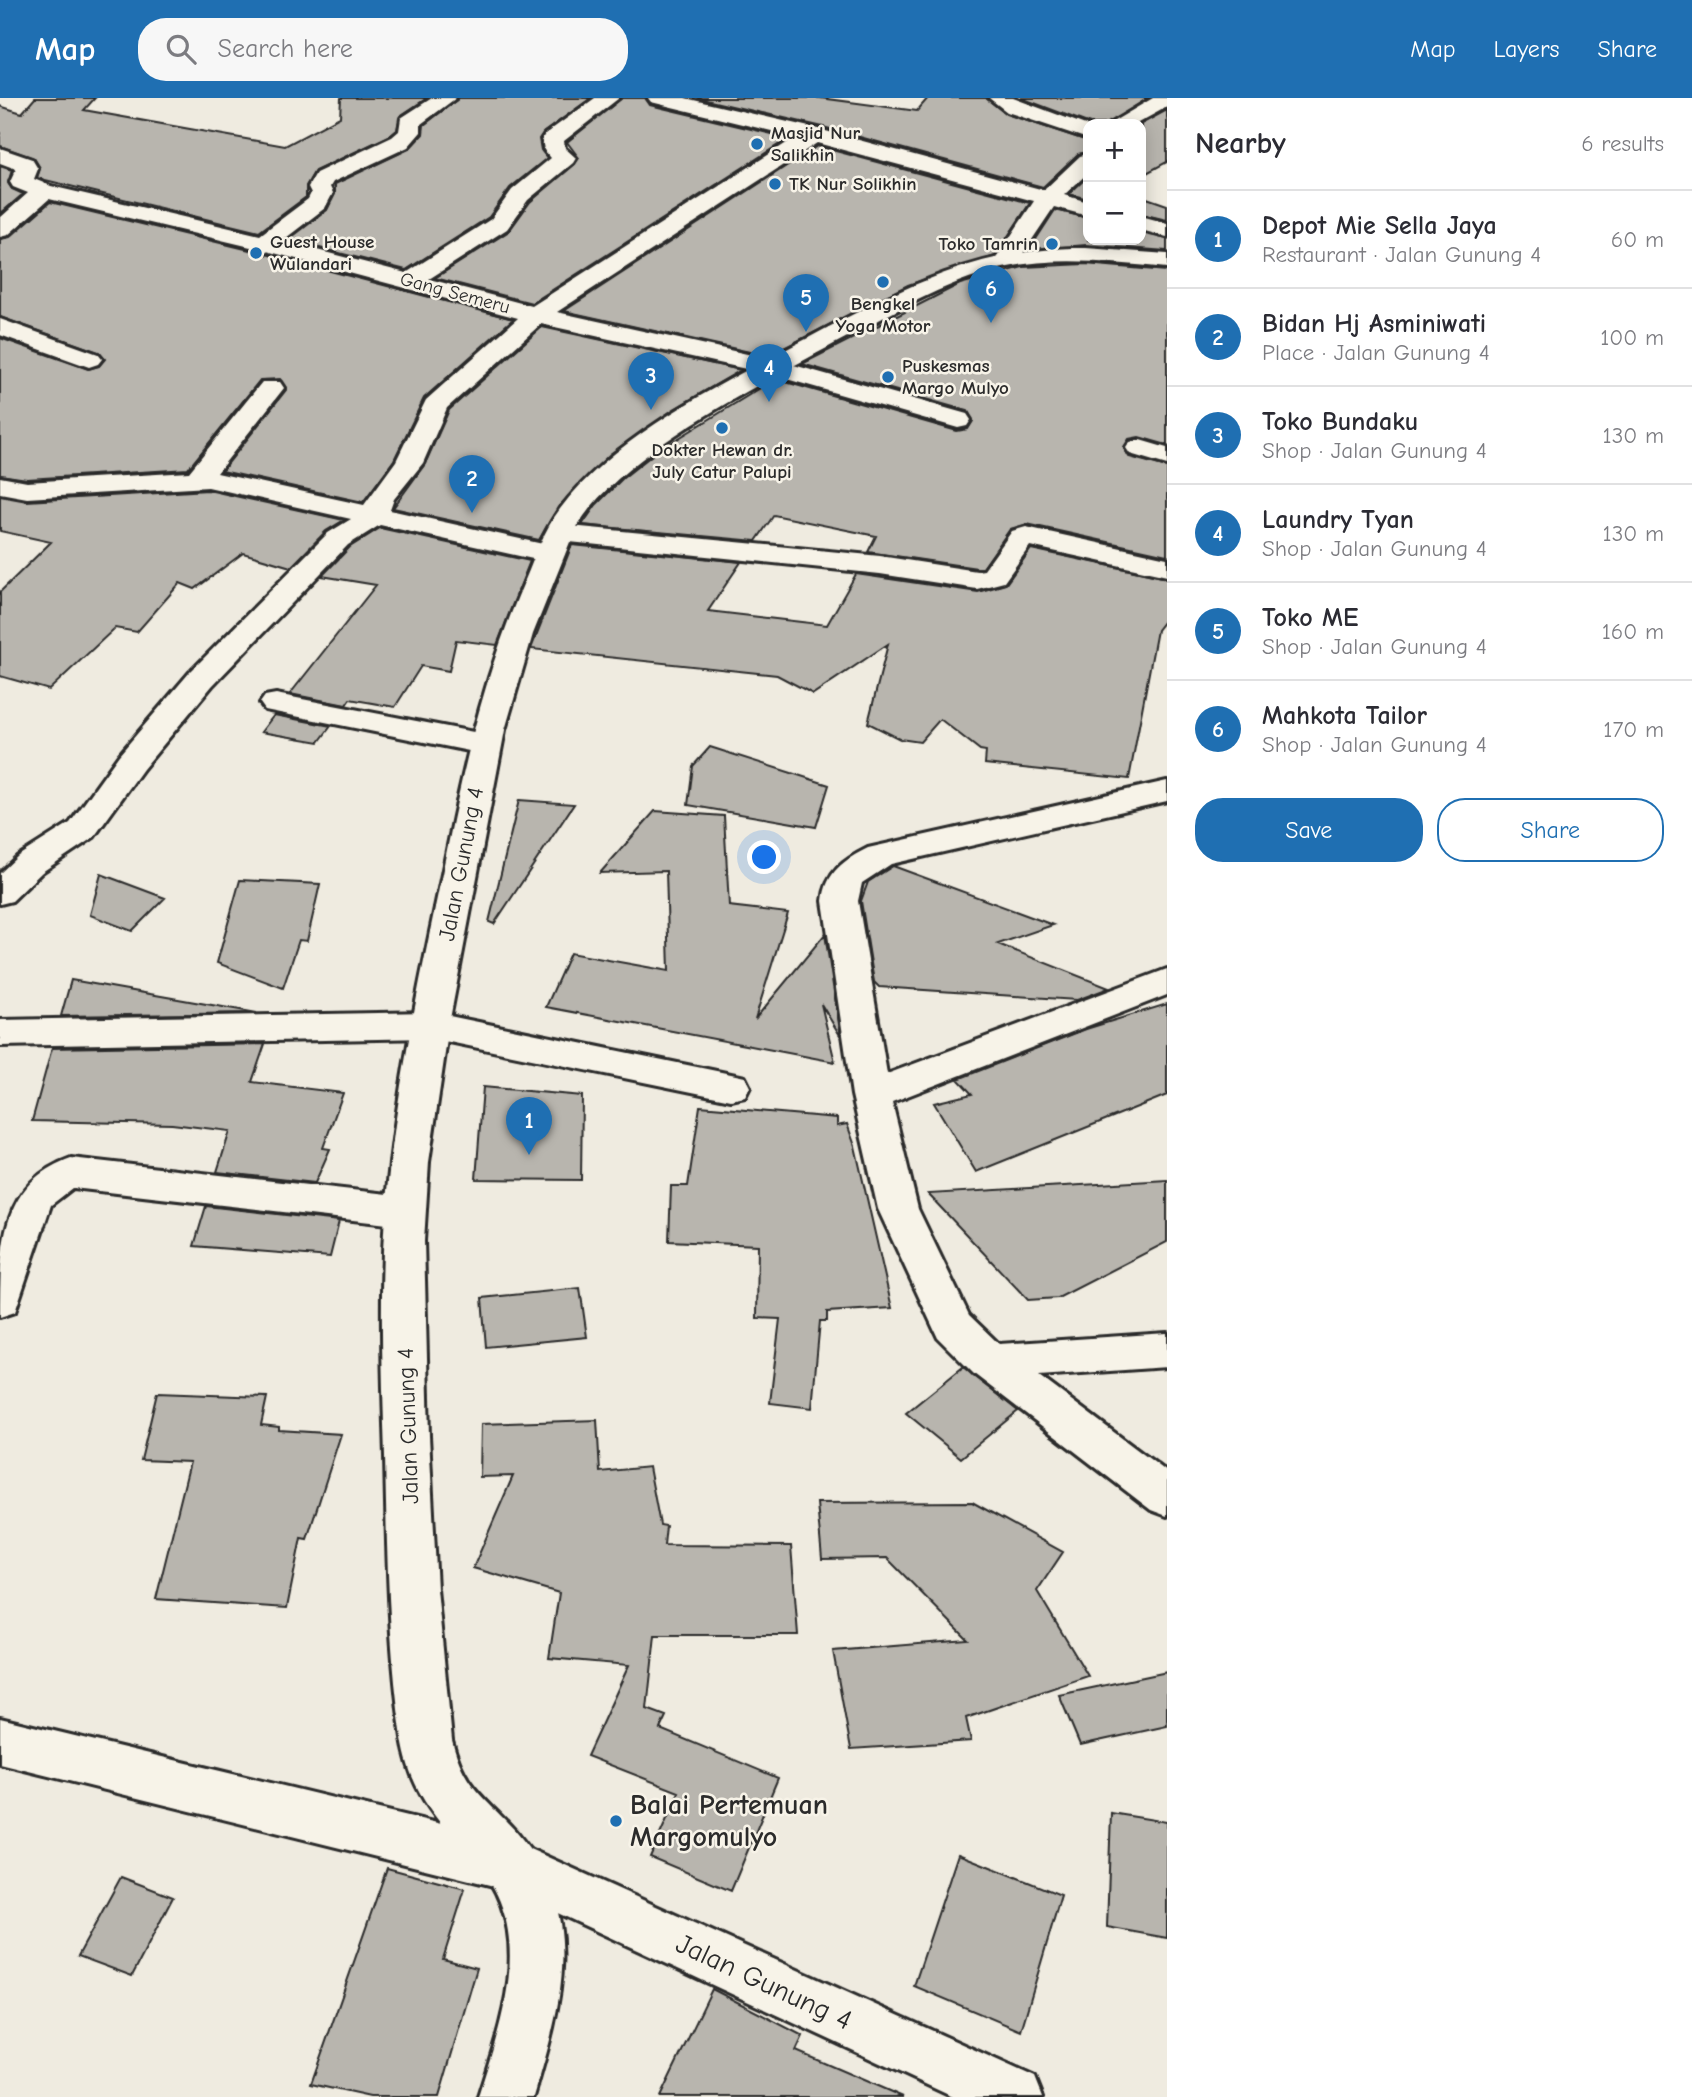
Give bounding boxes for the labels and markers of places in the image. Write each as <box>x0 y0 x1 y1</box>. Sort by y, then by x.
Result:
place label: Masjid Nur Salikhin <box>771 122 861 166</box>
marker: Masjid Nur Salikhin <box>749 136 765 152</box>
place label: TK Nur Solikhin <box>789 173 917 195</box>
marker: TK Nur Solikhin <box>767 176 783 192</box>
place label: Guest House Wulandari <box>270 231 374 275</box>
place label: Toko Tamrin <box>938 233 1038 255</box>
marker: Toko Tamrin <box>1044 236 1060 252</box>
marker: Guest House Wulandari <box>248 245 264 261</box>
pin: 6 <box>968 265 1014 323</box>
pin: 5 <box>783 274 829 332</box>
marker: Bengkel Yoga Motor <box>875 274 891 290</box>
place label: Bengkel Yoga Motor <box>836 293 931 337</box>
pin: 4 <box>746 344 792 402</box>
pin: 3 <box>628 352 674 410</box>
place label: Puskesmas Margo Mulyo <box>902 355 1009 399</box>
marker: Puskesmas Margo Mulyo <box>880 369 896 385</box>
marker: Dokter Hewan dr. July Catur Palupi <box>714 420 730 436</box>
place label: Dokter Hewan dr. July Catur Palupi <box>652 439 792 483</box>
pin: 2 <box>449 455 495 513</box>
pin: 1 <box>506 1097 552 1155</box>
place label: Balai Pertemuan Margomulyo <box>630 1789 828 1853</box>
marker: Balai Pertemuan Margomulyo <box>608 1813 624 1829</box>

